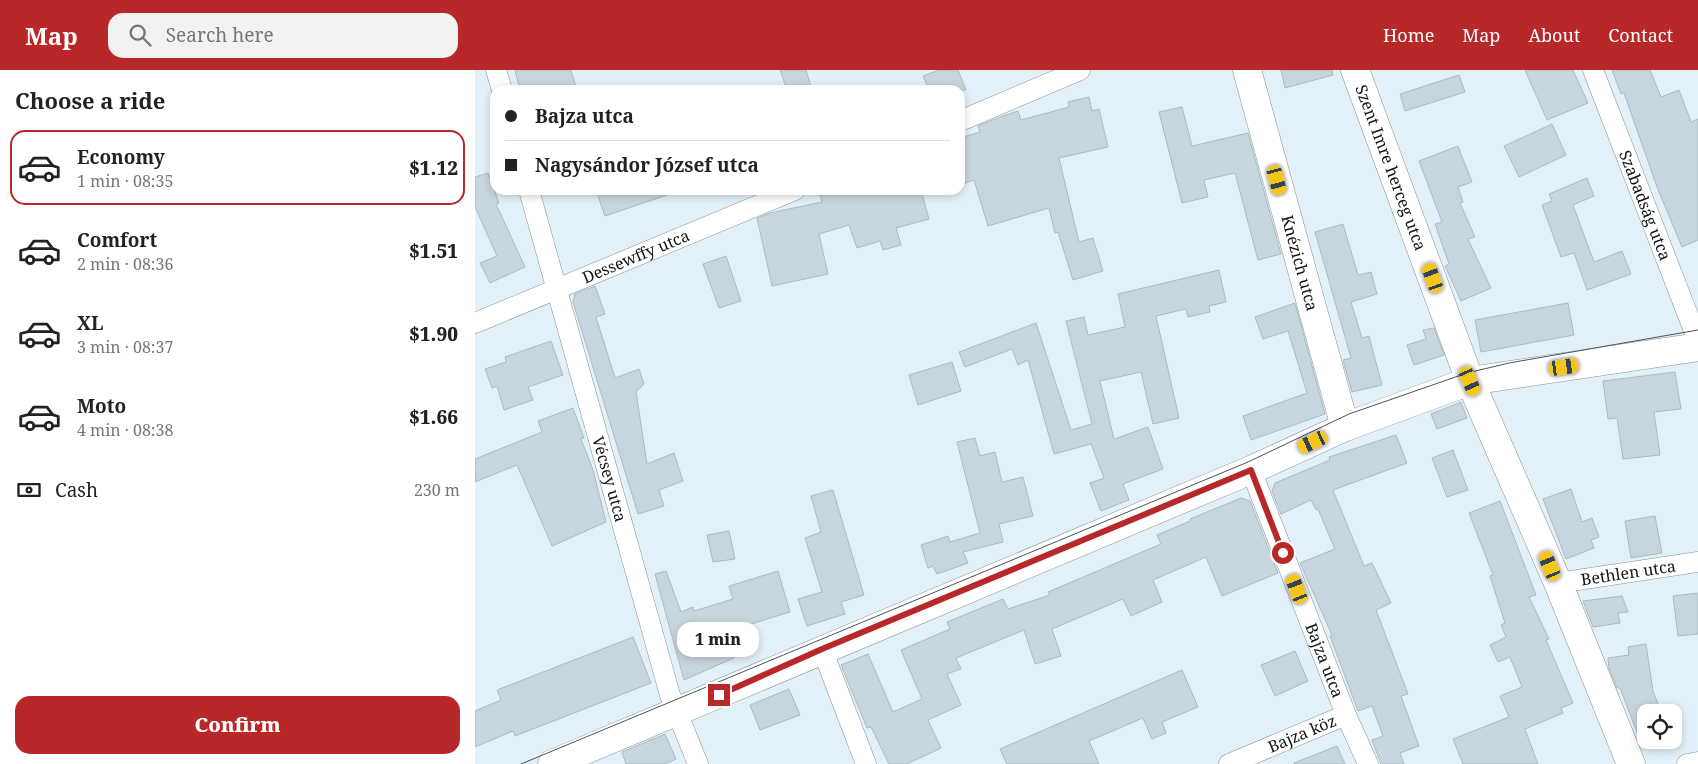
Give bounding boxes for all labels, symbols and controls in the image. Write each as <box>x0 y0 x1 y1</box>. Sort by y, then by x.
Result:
search box <box>108 13 458 58</box>
text: Map <box>25 19 78 52</box>
icon: search <box>126 21 154 49</box>
text: Search here <box>166 22 274 48</box>
text: Home <box>1383 23 1434 47</box>
text: Map <box>1462 23 1500 47</box>
text: About <box>1528 23 1580 47</box>
text: Contact <box>1608 23 1673 47</box>
street label: Szent Imre herceg utca <box>1350 82 1432 253</box>
text: Choose a ride <box>15 85 165 115</box>
text: Bajza utca <box>535 103 634 129</box>
text: Economy <box>77 144 165 170</box>
icon: car <box>17 145 62 190</box>
street label: Szabadság utca <box>1614 147 1677 263</box>
text: Nagysándor József utca <box>535 152 759 178</box>
text: $1.12 <box>409 155 458 181</box>
car <box>1265 164 1288 196</box>
text: 1 min · 08:35 <box>77 170 173 192</box>
street label: Knézich utca <box>1276 213 1324 313</box>
street label: Dessewffy utca <box>579 224 693 288</box>
text: Comfort <box>77 227 157 253</box>
icon: car <box>17 228 62 273</box>
text: $1.51 <box>409 238 458 264</box>
text: 2 min · 08:36 <box>77 253 173 275</box>
car <box>1420 261 1445 295</box>
text: XL <box>77 310 103 336</box>
icon: car <box>17 311 62 356</box>
text: $1.90 <box>409 321 458 347</box>
text: 3 min · 08:37 <box>77 336 173 358</box>
car <box>1548 357 1579 377</box>
car <box>1457 364 1482 398</box>
text: Moto <box>77 393 126 419</box>
icon: car <box>17 394 62 439</box>
text: $1.66 <box>409 404 458 430</box>
text: 4 min · 08:38 <box>77 419 173 441</box>
car <box>1296 429 1329 455</box>
street label: Vécsey utca <box>587 434 632 524</box>
icon: cash <box>15 476 43 504</box>
text: Cash <box>55 477 98 503</box>
text: 230 m <box>414 479 460 501</box>
route start <box>1272 542 1294 564</box>
car <box>1537 549 1562 583</box>
street label: Bethlen utca <box>1579 555 1677 590</box>
car <box>1284 572 1309 606</box>
street label: Bajza utca <box>1300 620 1349 701</box>
callout: 1 min <box>678 622 760 658</box>
text: 1 min <box>695 628 741 650</box>
route end <box>708 684 730 706</box>
button: Confirm <box>15 696 460 754</box>
map controls <box>1637 704 1682 749</box>
button: locate <box>1637 704 1682 749</box>
street label: Bajza köz <box>1264 709 1339 758</box>

